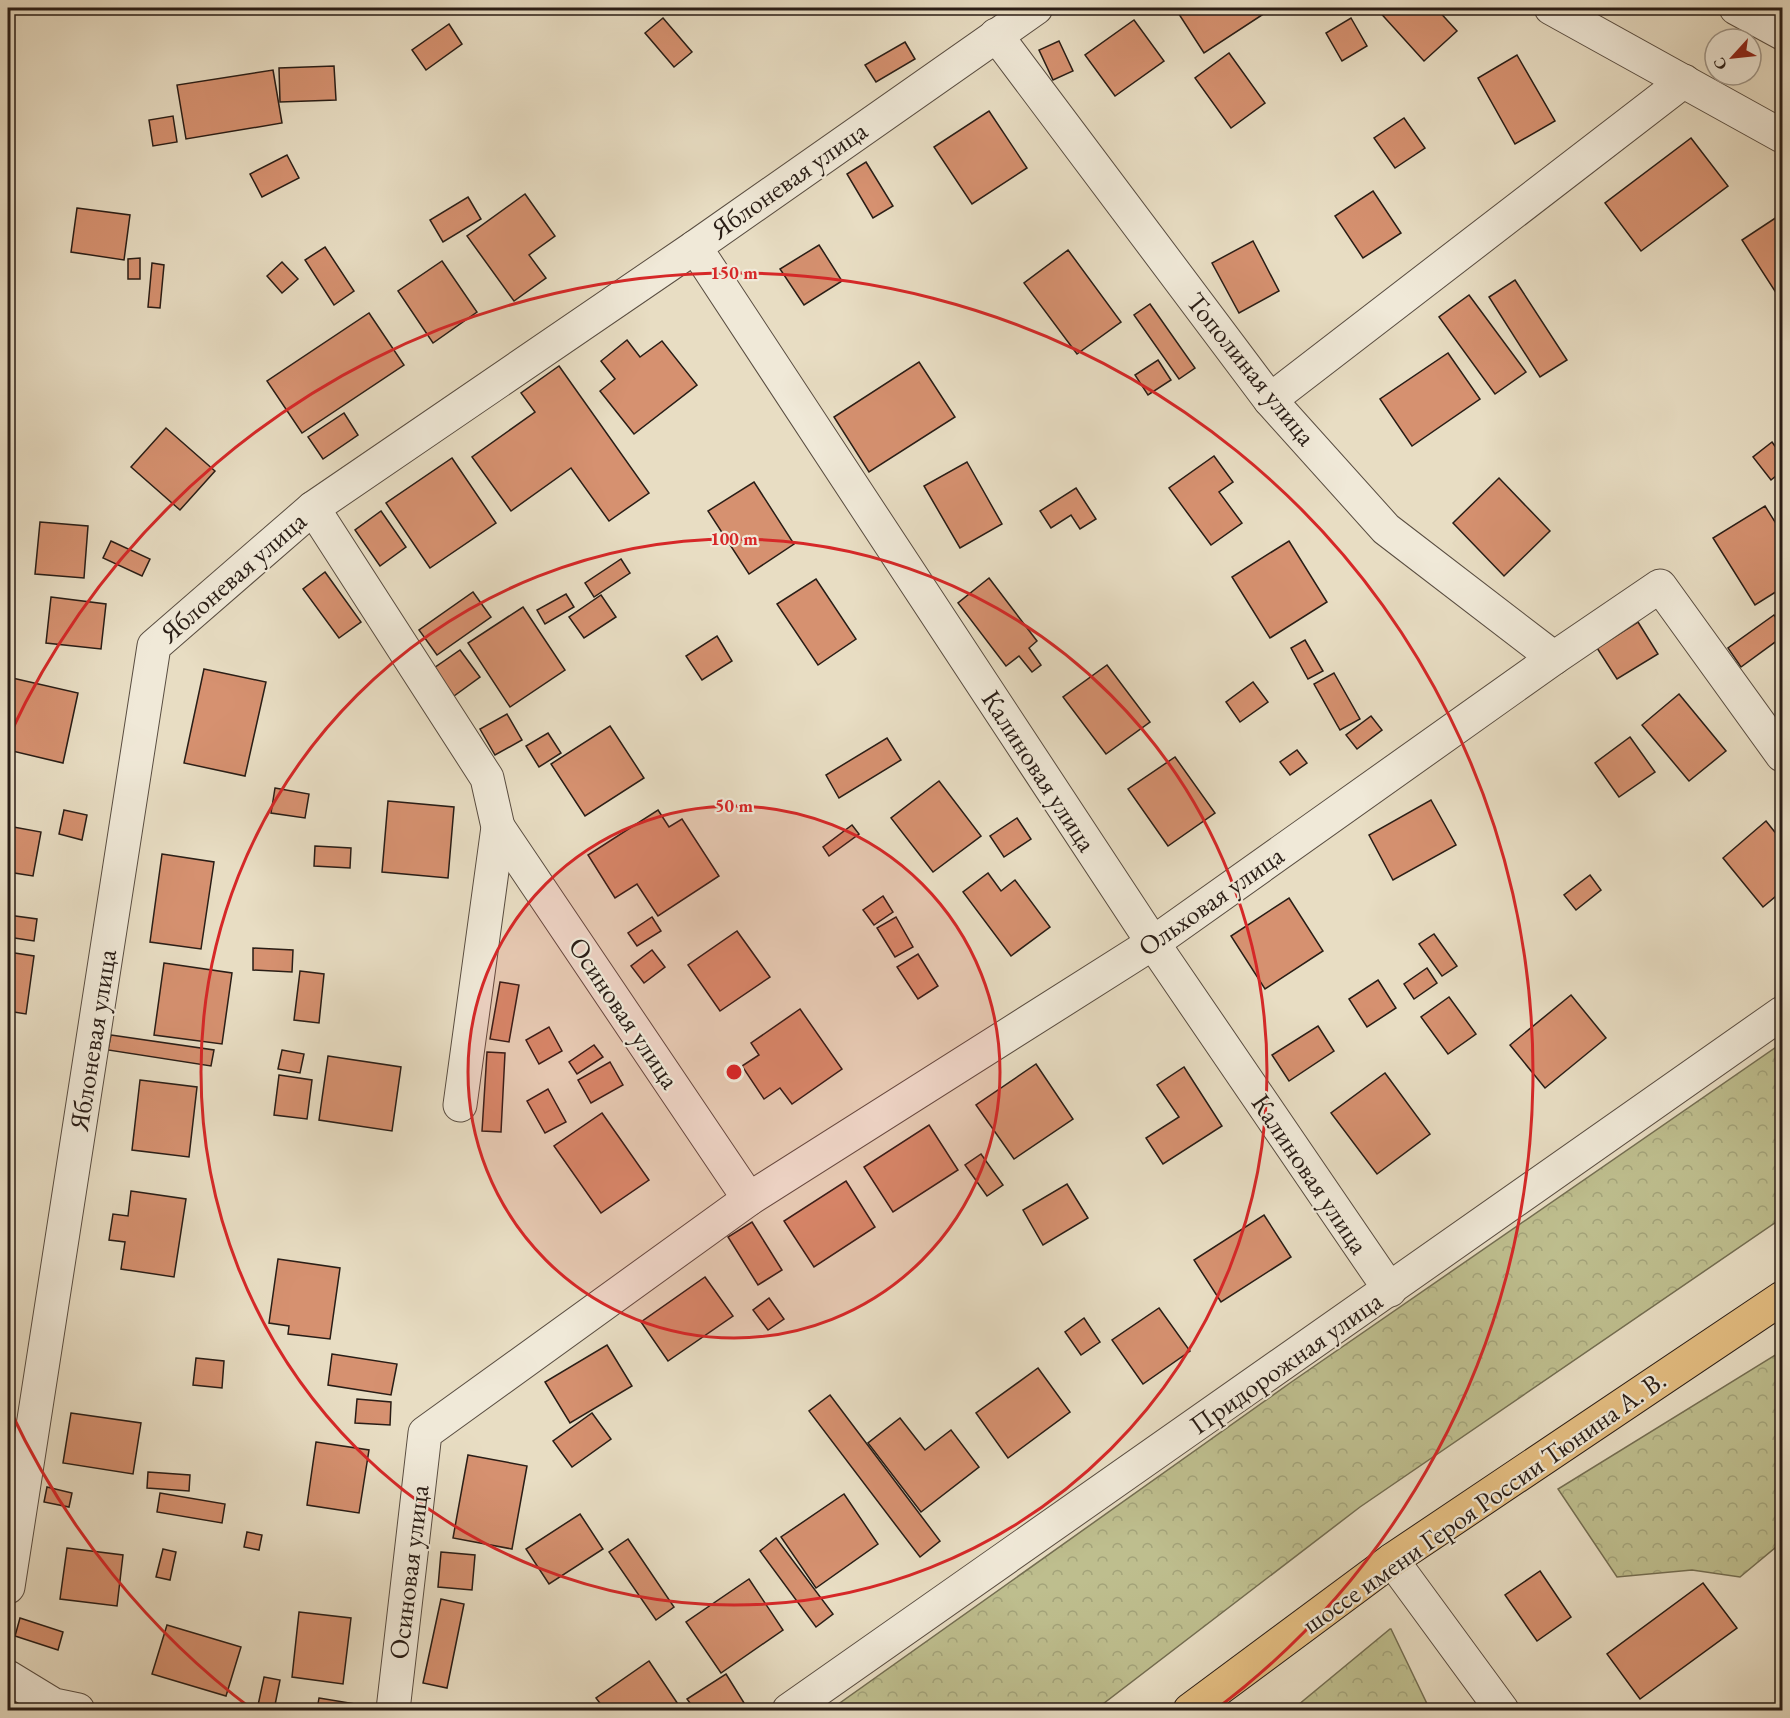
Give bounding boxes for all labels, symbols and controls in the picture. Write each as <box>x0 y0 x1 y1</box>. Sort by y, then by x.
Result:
north arrow <box>1703 27 1763 87</box>
text: С <box>1708 54 1732 73</box>
street label: Яблоневая улица <box>703 113 874 247</box>
text: 150 m <box>710 261 758 284</box>
street label: Тополиная улица <box>1179 285 1324 453</box>
street label: Яблоневая улица <box>151 503 314 651</box>
text: 100 m <box>710 527 758 550</box>
street label: Калиновая улица <box>974 683 1105 858</box>
text: 50 m <box>715 794 753 817</box>
street label: Ольховая улица <box>1131 837 1291 964</box>
street label: Осиновая улица <box>561 930 688 1095</box>
street label: Яблоневая улица <box>61 946 124 1134</box>
centre of rings <box>724 1062 744 1082</box>
street label: Калиновая улица <box>1244 1087 1377 1261</box>
street label: Придорожная улица <box>1183 1283 1389 1442</box>
street label: шоссе имени Героя России Тюнина А. В. <box>1295 1362 1673 1641</box>
street label: Осиновая улица <box>380 1482 437 1661</box>

